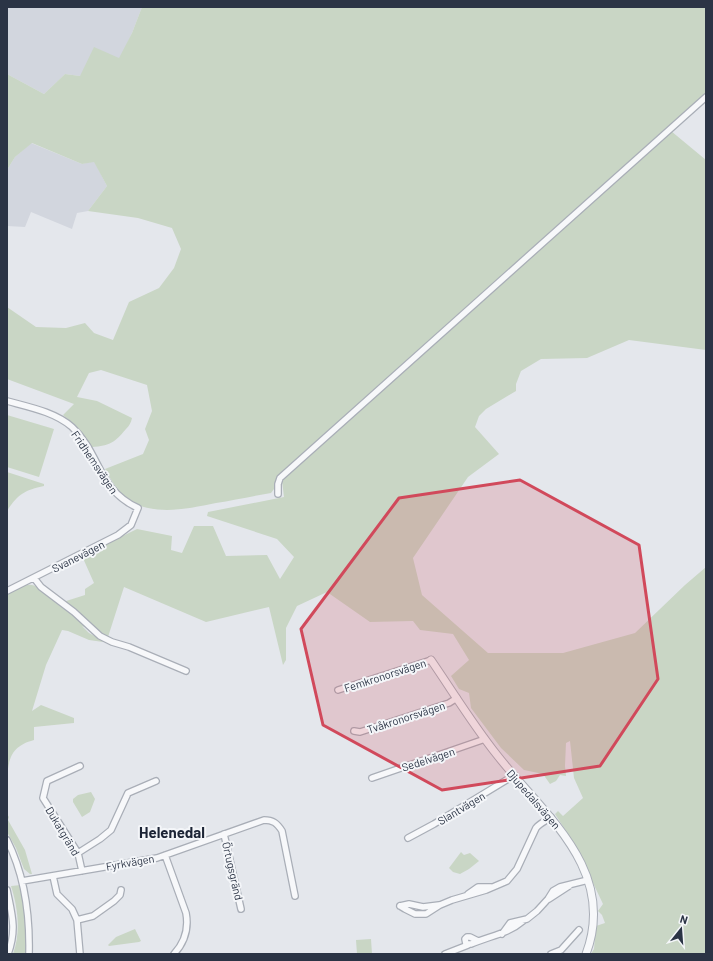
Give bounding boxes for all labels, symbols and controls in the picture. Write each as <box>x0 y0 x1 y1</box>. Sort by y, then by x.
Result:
street label: Fridhemsvägen <box>69 428 121 496</box>
street label: Svanevägen <box>50 537 106 575</box>
street label: Femkronorsvägen <box>342 656 428 694</box>
street label: Tvåkronorsvägen <box>365 698 447 736</box>
street label: Sedelvägen <box>400 744 456 774</box>
street label: Djupedalsvägen <box>505 767 563 832</box>
street label: Slantvägen <box>435 789 487 827</box>
street label: Dukatgränd <box>43 804 83 858</box>
district label: Helenedal <box>139 823 205 841</box>
street label: Örtugsgränd <box>220 840 247 901</box>
street label: Fyrkvägen <box>105 851 155 873</box>
north arrow <box>661 909 701 949</box>
text: N <box>679 912 689 926</box>

